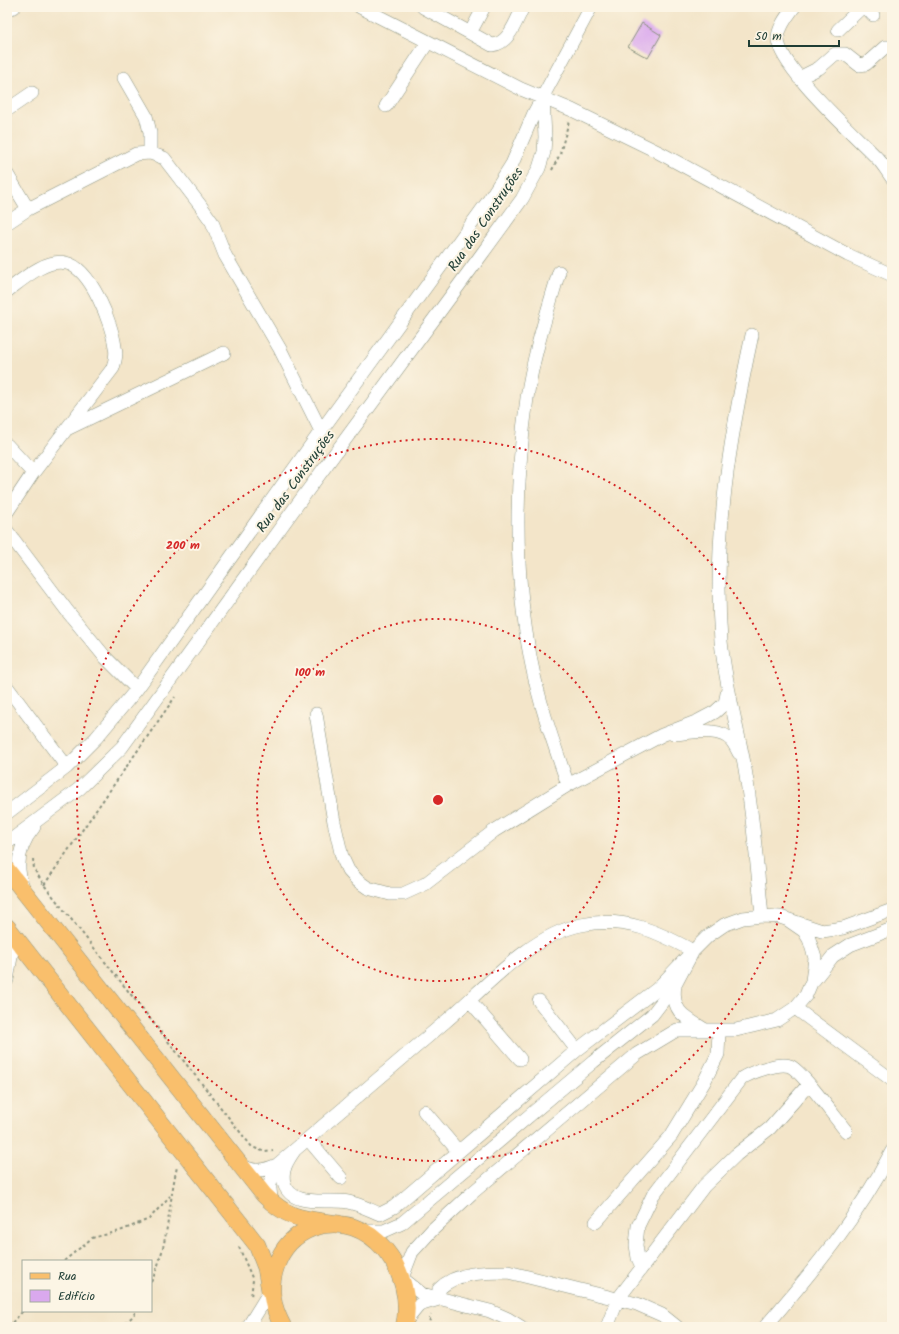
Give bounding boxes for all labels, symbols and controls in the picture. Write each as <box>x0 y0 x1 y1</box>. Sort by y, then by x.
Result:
scale bar <box>749 22 839 48</box>
text: 50 m <box>755 27 782 46</box>
street label: Rua das Construções <box>443 163 529 276</box>
street label: Rua das Construções <box>251 426 341 537</box>
text: 200 m <box>166 536 200 555</box>
text: 100 m <box>295 663 325 682</box>
centre of rings <box>431 793 445 807</box>
legend <box>22 1260 152 1312</box>
text: Rua <box>58 1267 77 1286</box>
text: Edifício <box>58 1287 95 1306</box>

